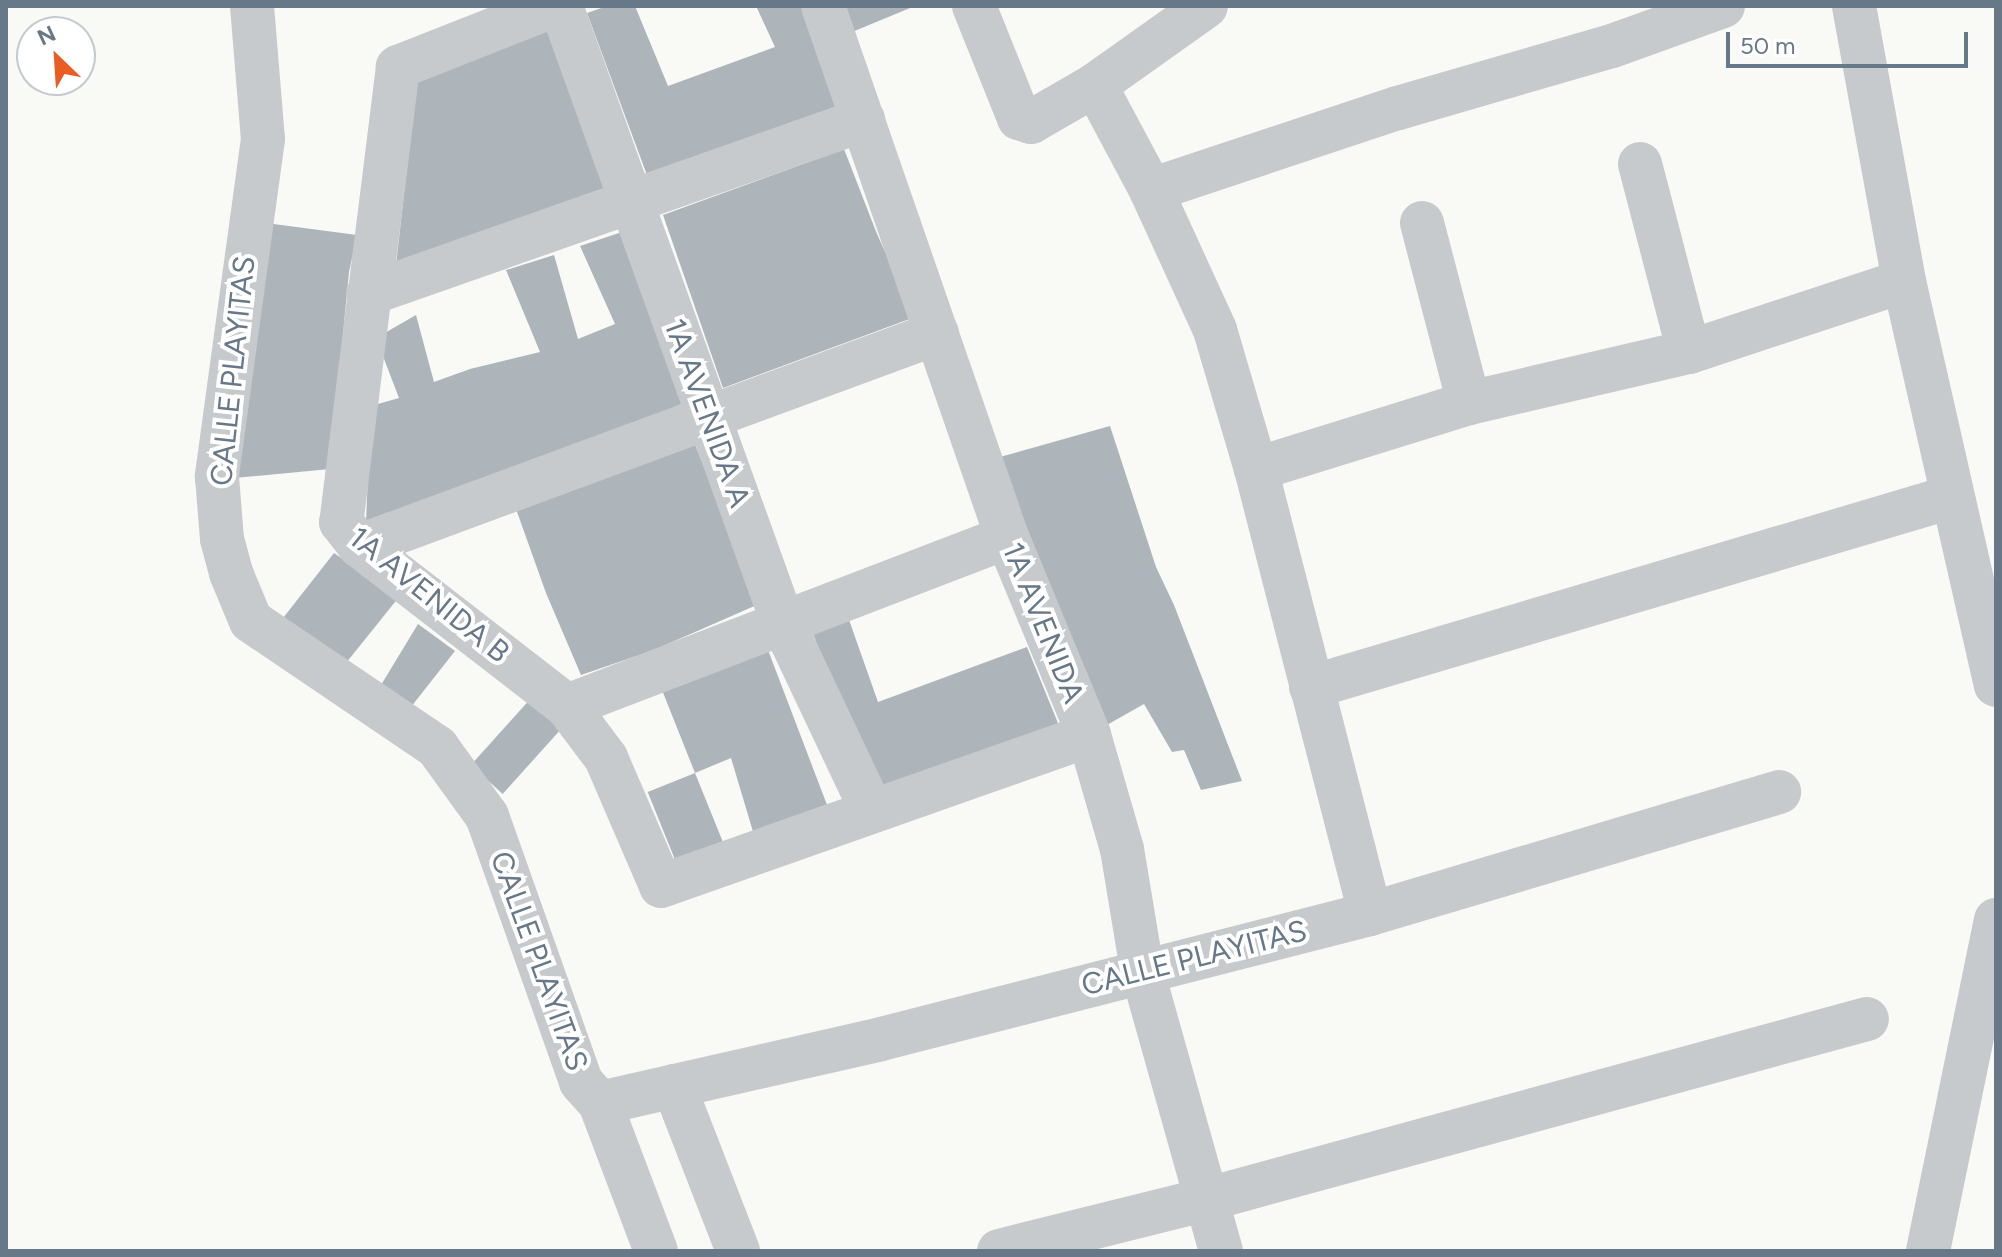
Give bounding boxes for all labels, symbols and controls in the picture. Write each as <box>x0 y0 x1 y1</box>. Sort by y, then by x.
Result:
north arrow <box>16 16 96 96</box>
scale bar <box>1730 16 1972 66</box>
text: N <box>33 20 60 51</box>
text: 50 m <box>1740 31 1796 60</box>
street label: CALLE PLAYITAS <box>203 254 263 488</box>
street label: 1A AVENIDA A <box>656 314 758 512</box>
street label: 1A AVENIDA B <box>342 519 516 671</box>
street label: 1A AVENIDA <box>994 537 1092 709</box>
street label: CALLE PLAYITAS <box>483 846 595 1076</box>
street label: CALLE PLAYITAS <box>1078 913 1310 1003</box>

